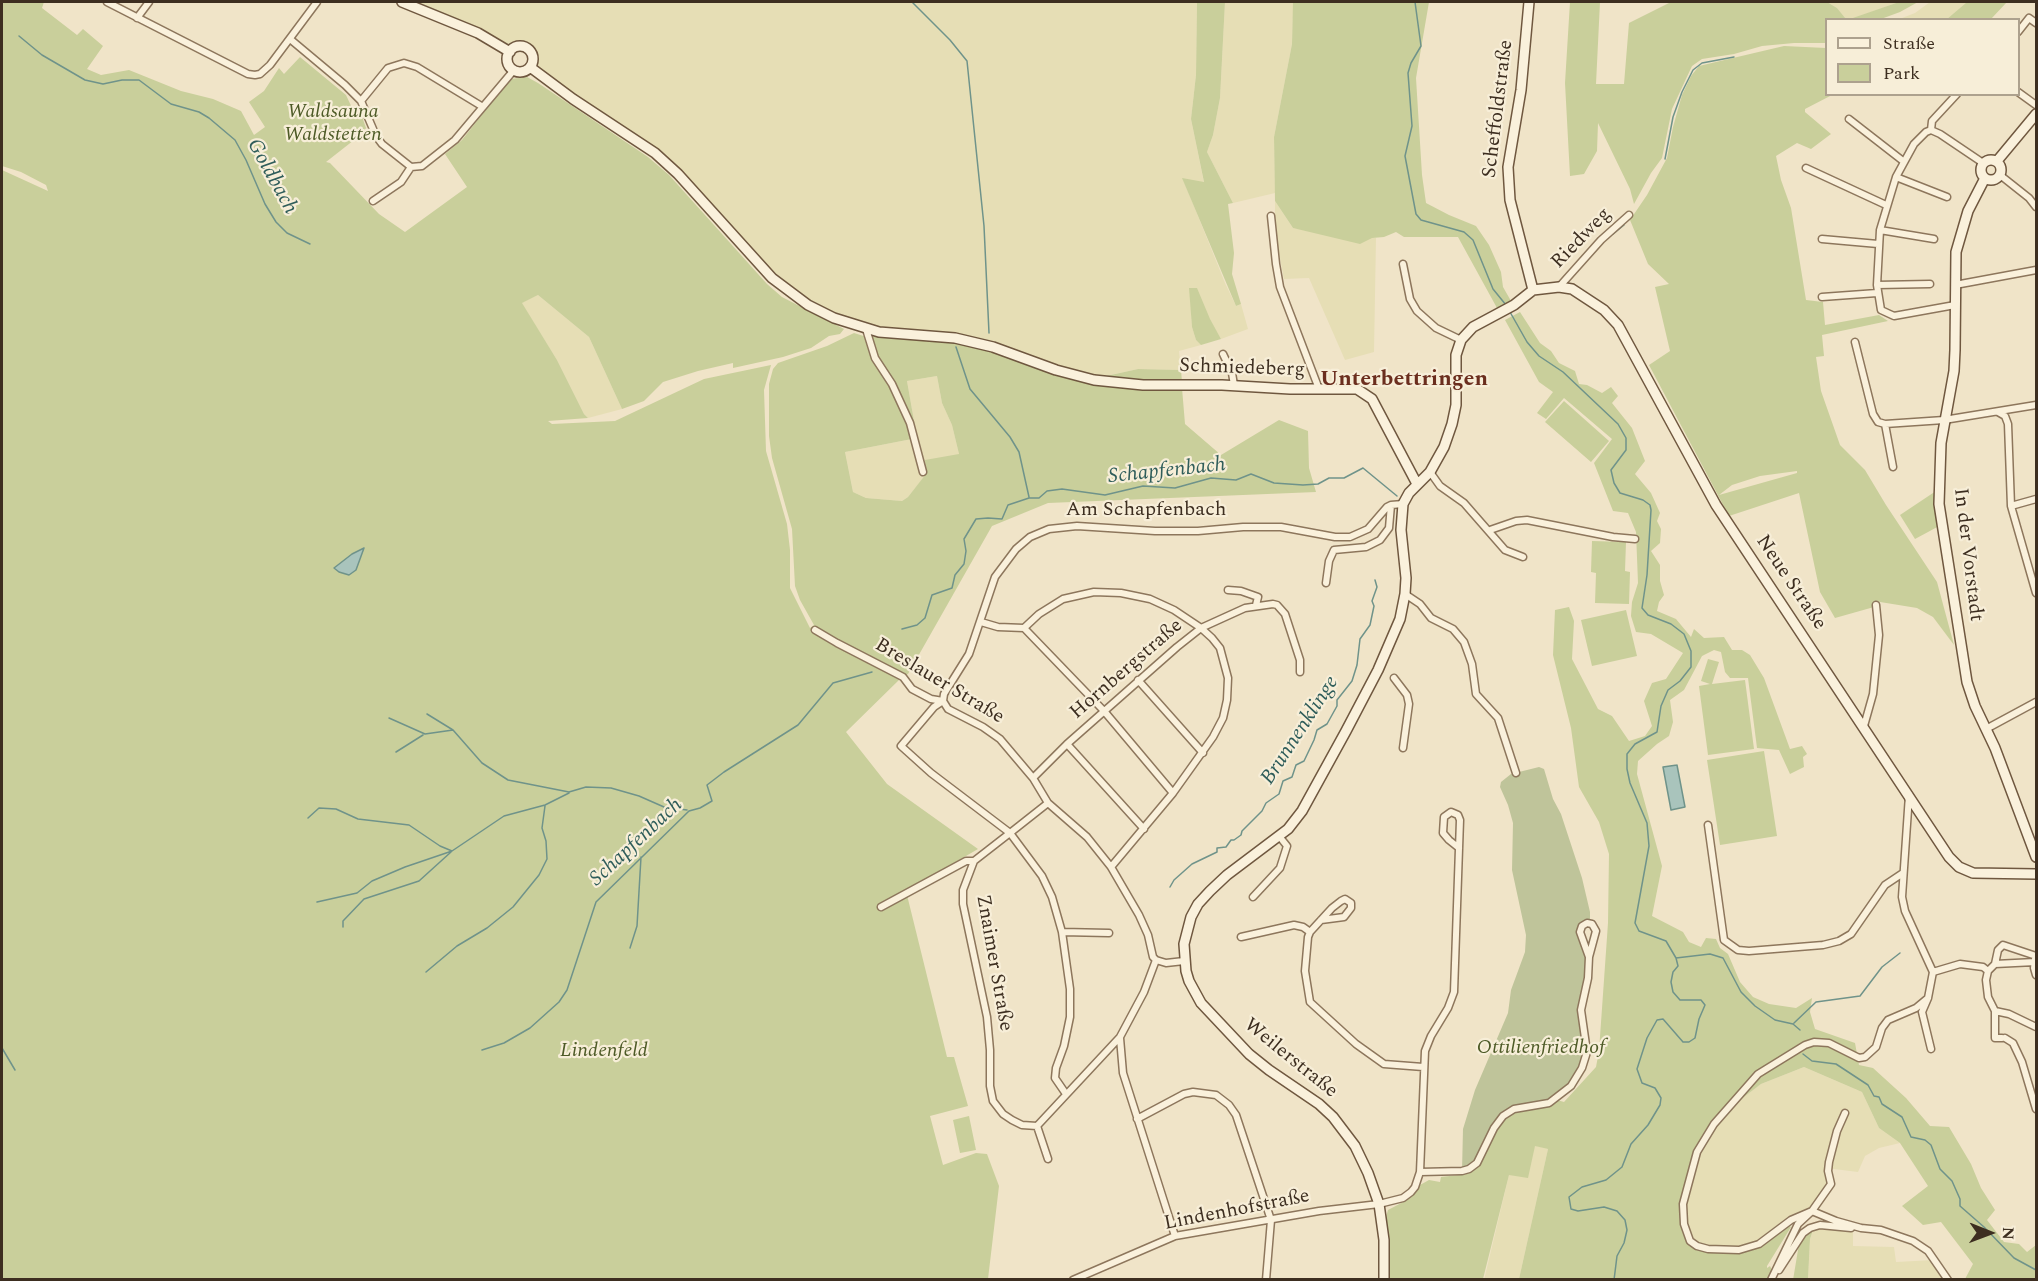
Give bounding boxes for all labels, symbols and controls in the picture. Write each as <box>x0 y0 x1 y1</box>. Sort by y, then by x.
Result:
legend <box>1825 18 2020 96</box>
text: Straße <box>1883 30 1935 57</box>
street label: Scheffoldstraße <box>1479 39 1519 179</box>
text: Park <box>1883 60 1920 87</box>
park label: Waldsauna Waldstetten <box>284 101 382 148</box>
water label: Goldbach <box>240 135 302 219</box>
street label: Riedweg <box>1547 203 1617 275</box>
street label: Schmiedeberg <box>1179 355 1305 383</box>
district label: Unterbettringen <box>1320 368 1488 394</box>
water label: Schapfenbach <box>1107 453 1227 491</box>
street label: In der Vorstadt <box>1947 487 1987 623</box>
street label: Am Schapfenbach <box>1066 499 1226 523</box>
street label: Neue Straße <box>1749 531 1831 635</box>
street label: Hornbergstraße <box>1066 615 1188 725</box>
street label: Breslauer Straße <box>870 634 1008 730</box>
water label: Brunnenklinge <box>1256 672 1346 790</box>
water label: Schapfenbach <box>585 794 689 892</box>
street label: Znaimer Straße <box>969 893 1017 1033</box>
street label: Weilerstraße <box>1238 1014 1342 1104</box>
park label: Ottilienfriedhof <box>1477 1037 1605 1061</box>
park label: Lindenfeld <box>560 1040 648 1064</box>
street label: Lindenhofstraße <box>1162 1185 1312 1237</box>
north arrow <box>1960 1203 2020 1263</box>
text: N <box>1996 1227 2020 1240</box>

